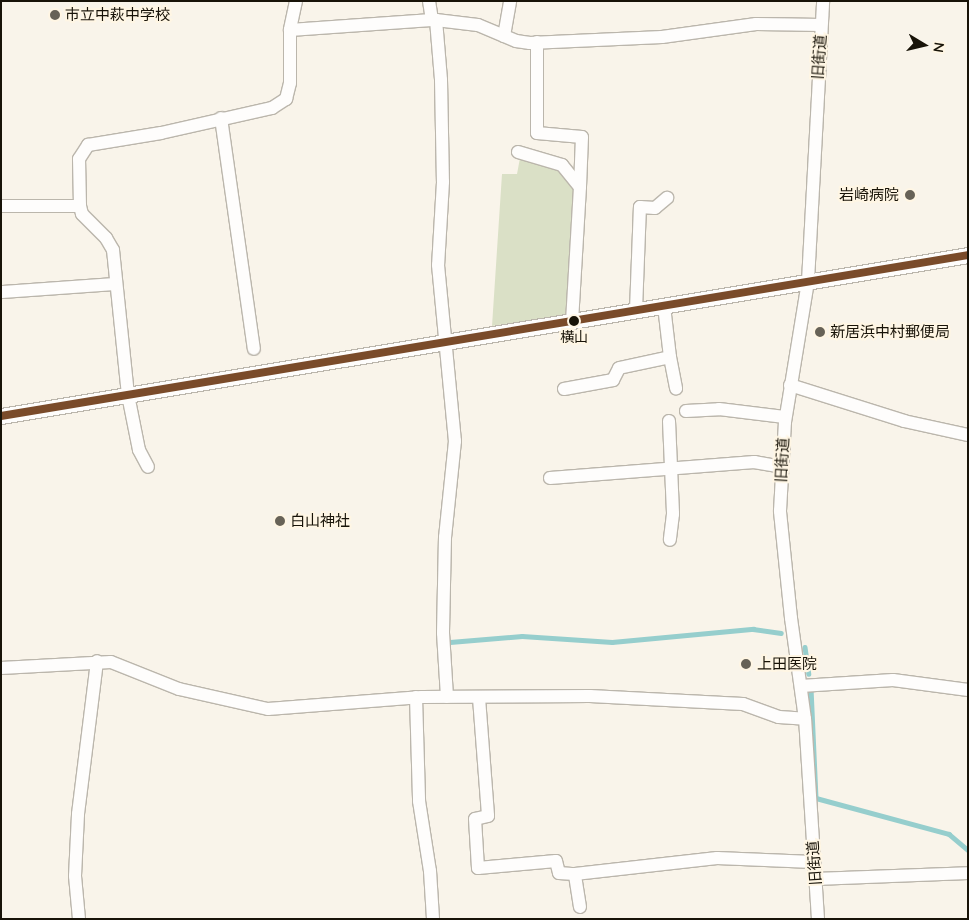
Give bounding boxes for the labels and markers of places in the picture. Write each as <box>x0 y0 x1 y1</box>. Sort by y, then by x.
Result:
place label: 市立中萩中学校 <box>65 6 170 24</box>
marker: 市立中萩中学校 <box>49 9 61 21</box>
place label: 岩崎病院 <box>839 186 899 204</box>
marker: 岩崎病院 <box>903 188 917 202</box>
marker: 横山 <box>569 316 579 326</box>
place label: 新居浜中村郵便局 <box>830 323 950 341</box>
marker: 新居浜中村郵便局 <box>814 326 826 338</box>
place label: 横山 <box>560 329 588 345</box>
place label: 白山神社 <box>290 512 350 530</box>
marker: 白山神社 <box>274 515 286 527</box>
place label: 上田医院 <box>757 655 817 673</box>
marker: 上田医院 <box>739 657 753 671</box>

